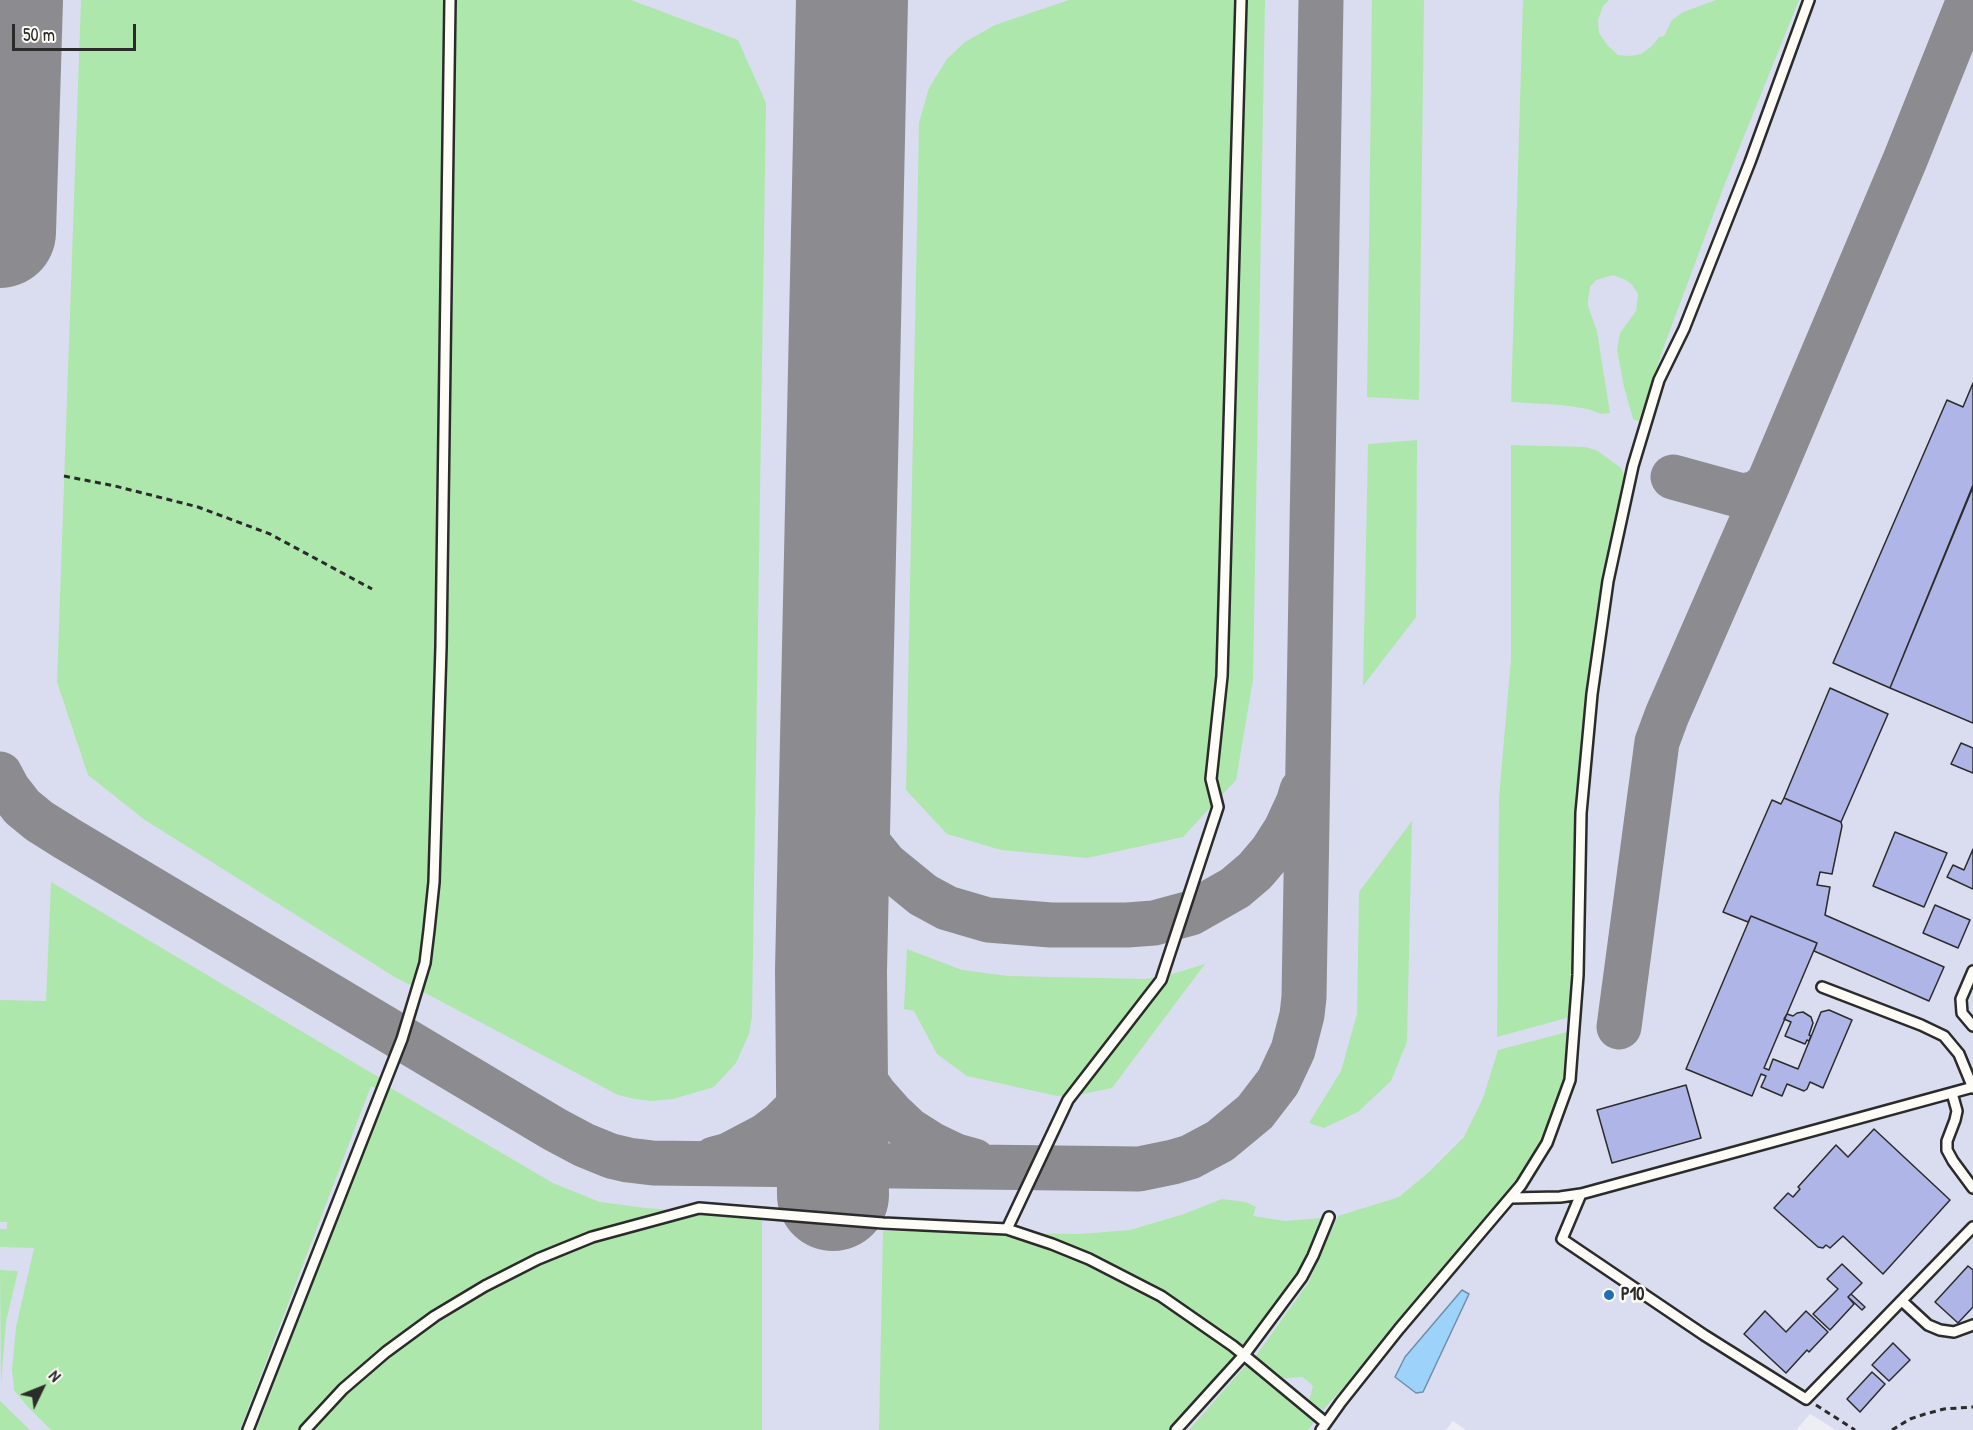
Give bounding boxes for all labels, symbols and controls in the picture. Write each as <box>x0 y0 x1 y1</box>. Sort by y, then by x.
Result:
scale bar <box>15 12 140 50</box>
text: 50 m <box>23 22 55 47</box>
place label: P10 <box>1621 1284 1644 1306</box>
marker: P10 <box>1602 1288 1616 1302</box>
north arrow <box>12 1358 72 1418</box>
text: N <box>44 1365 66 1386</box>

